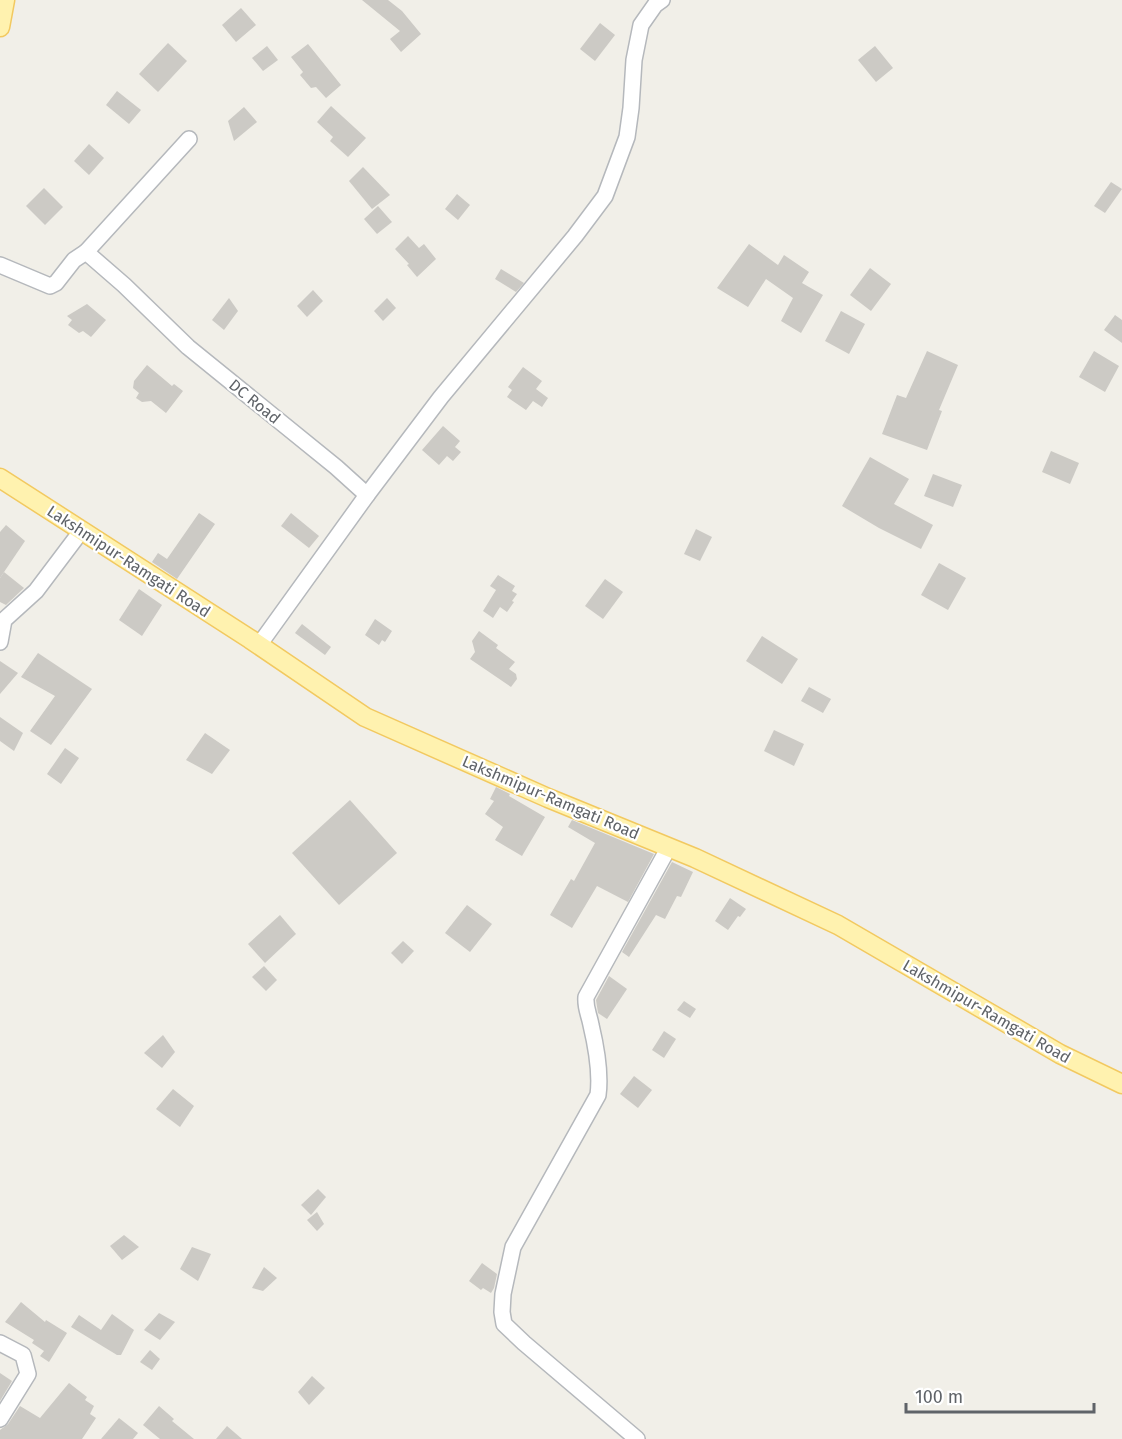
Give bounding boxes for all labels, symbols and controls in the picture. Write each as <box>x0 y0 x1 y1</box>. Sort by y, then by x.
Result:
street label: DC Road <box>225 375 284 428</box>
street label: Lakshmipur-Ramgati Road <box>44 502 214 621</box>
street label: Lakshmipur-Ramgati Road <box>459 751 642 843</box>
street label: Lakshmipur-Ramgati Road <box>899 956 1074 1067</box>
scale bar <box>906 1376 1094 1414</box>
text: 100 m <box>915 1386 963 1408</box>

